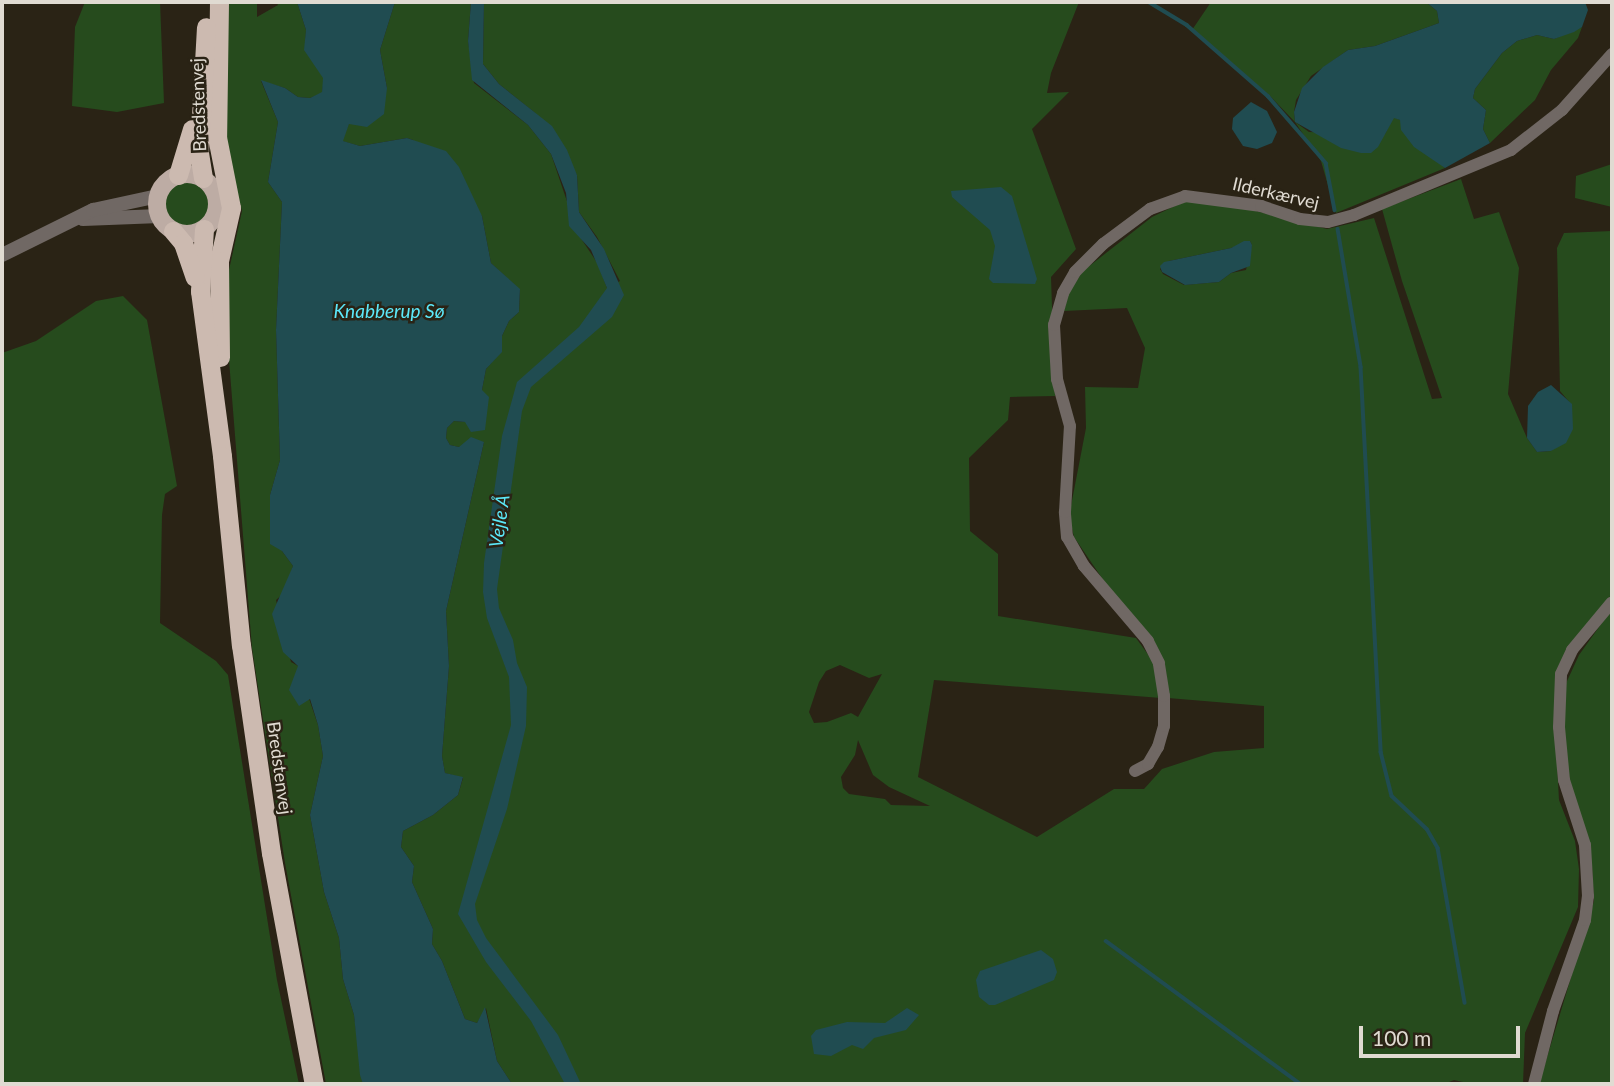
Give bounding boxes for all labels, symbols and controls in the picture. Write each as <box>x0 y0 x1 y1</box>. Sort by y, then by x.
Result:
street label: Bredstenvej <box>186 58 210 152</box>
street label: Ilderkærvej <box>1231 173 1321 213</box>
water label: Knabberup Sø <box>333 300 445 322</box>
water label: Vejle Å <box>484 493 514 549</box>
street label: Bredstenvej <box>263 720 297 816</box>
scale bar <box>1362 1012 1523 1056</box>
text: 100 m <box>1372 1025 1431 1050</box>

